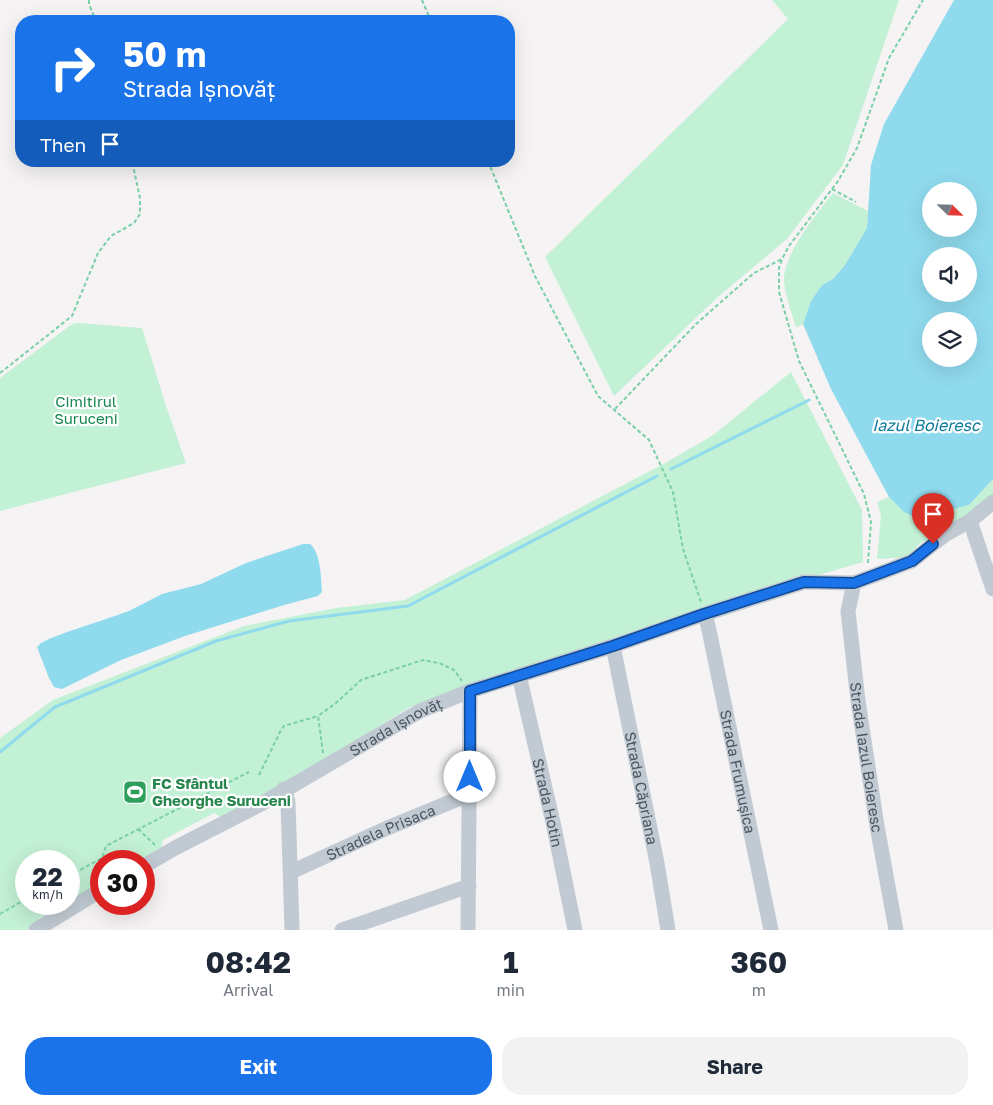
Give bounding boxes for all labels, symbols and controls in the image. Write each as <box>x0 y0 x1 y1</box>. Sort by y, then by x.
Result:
text: 50 m <box>123 33 206 75</box>
icon: right <box>40 35 105 100</box>
text: Strada Ișnovăț <box>123 75 275 102</box>
icon: arrive <box>96 130 124 158</box>
text: Then <box>40 133 86 156</box>
north arrow <box>922 182 978 238</box>
map controls <box>922 182 977 367</box>
button: sound <box>922 247 977 302</box>
button: layers <box>922 312 977 367</box>
park label: Cimitirul Suruceni <box>54 392 118 427</box>
water label: Iazul Boieresc <box>872 415 981 435</box>
pin <box>912 493 954 544</box>
icon: arrive <box>919 500 947 528</box>
street label: Strada Iazul Boieresc <box>847 681 887 834</box>
street label: Strada Ișnovăț <box>346 694 445 760</box>
street label: Strada Frumușica <box>717 708 760 835</box>
street label: Strada Căpriana <box>622 730 662 846</box>
position arrow <box>443 750 495 802</box>
street label: Strada Hotin <box>529 756 567 849</box>
place label: FC Sfântul Gheorghe Suruceni <box>152 774 291 809</box>
sports icon: FC Sfântul Gheorghe Suruceni <box>122 779 148 805</box>
street label: Stradela Prisaca <box>323 800 438 864</box>
speed limit sign: 30 <box>90 850 155 915</box>
text: 22 <box>32 861 63 892</box>
text: km/h <box>32 887 63 902</box>
text: 08:42 <box>206 944 291 980</box>
text: 1 <box>503 944 518 980</box>
text: 360 <box>730 944 787 980</box>
text: Arrival <box>223 980 273 1000</box>
text: min <box>497 980 525 1000</box>
text: m <box>752 980 766 1000</box>
button: Exit <box>25 1037 492 1095</box>
button: Share <box>502 1037 968 1095</box>

